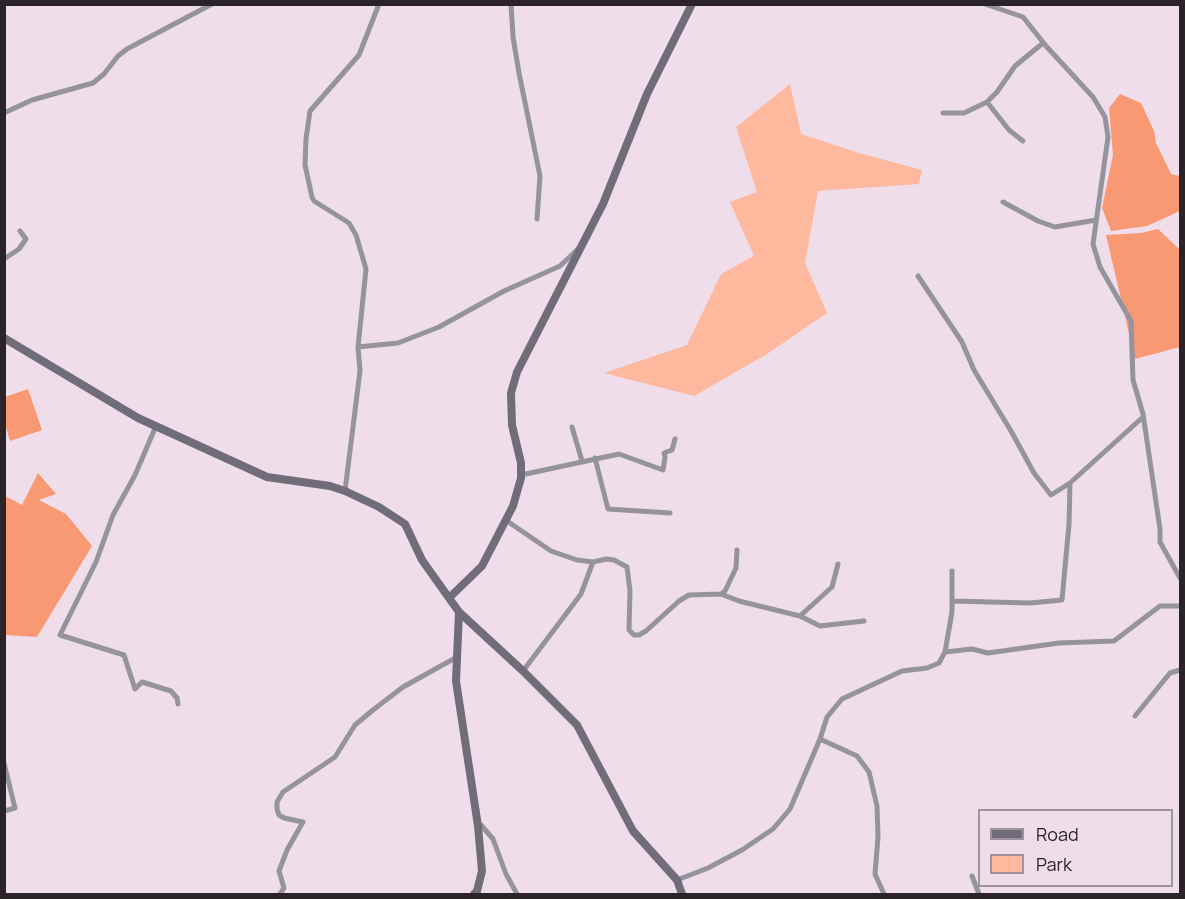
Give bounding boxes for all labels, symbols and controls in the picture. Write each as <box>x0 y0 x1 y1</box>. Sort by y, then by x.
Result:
legend <box>978 809 1173 887</box>
text: Road <box>1036 822 1079 846</box>
text: Park <box>1036 852 1072 876</box>

